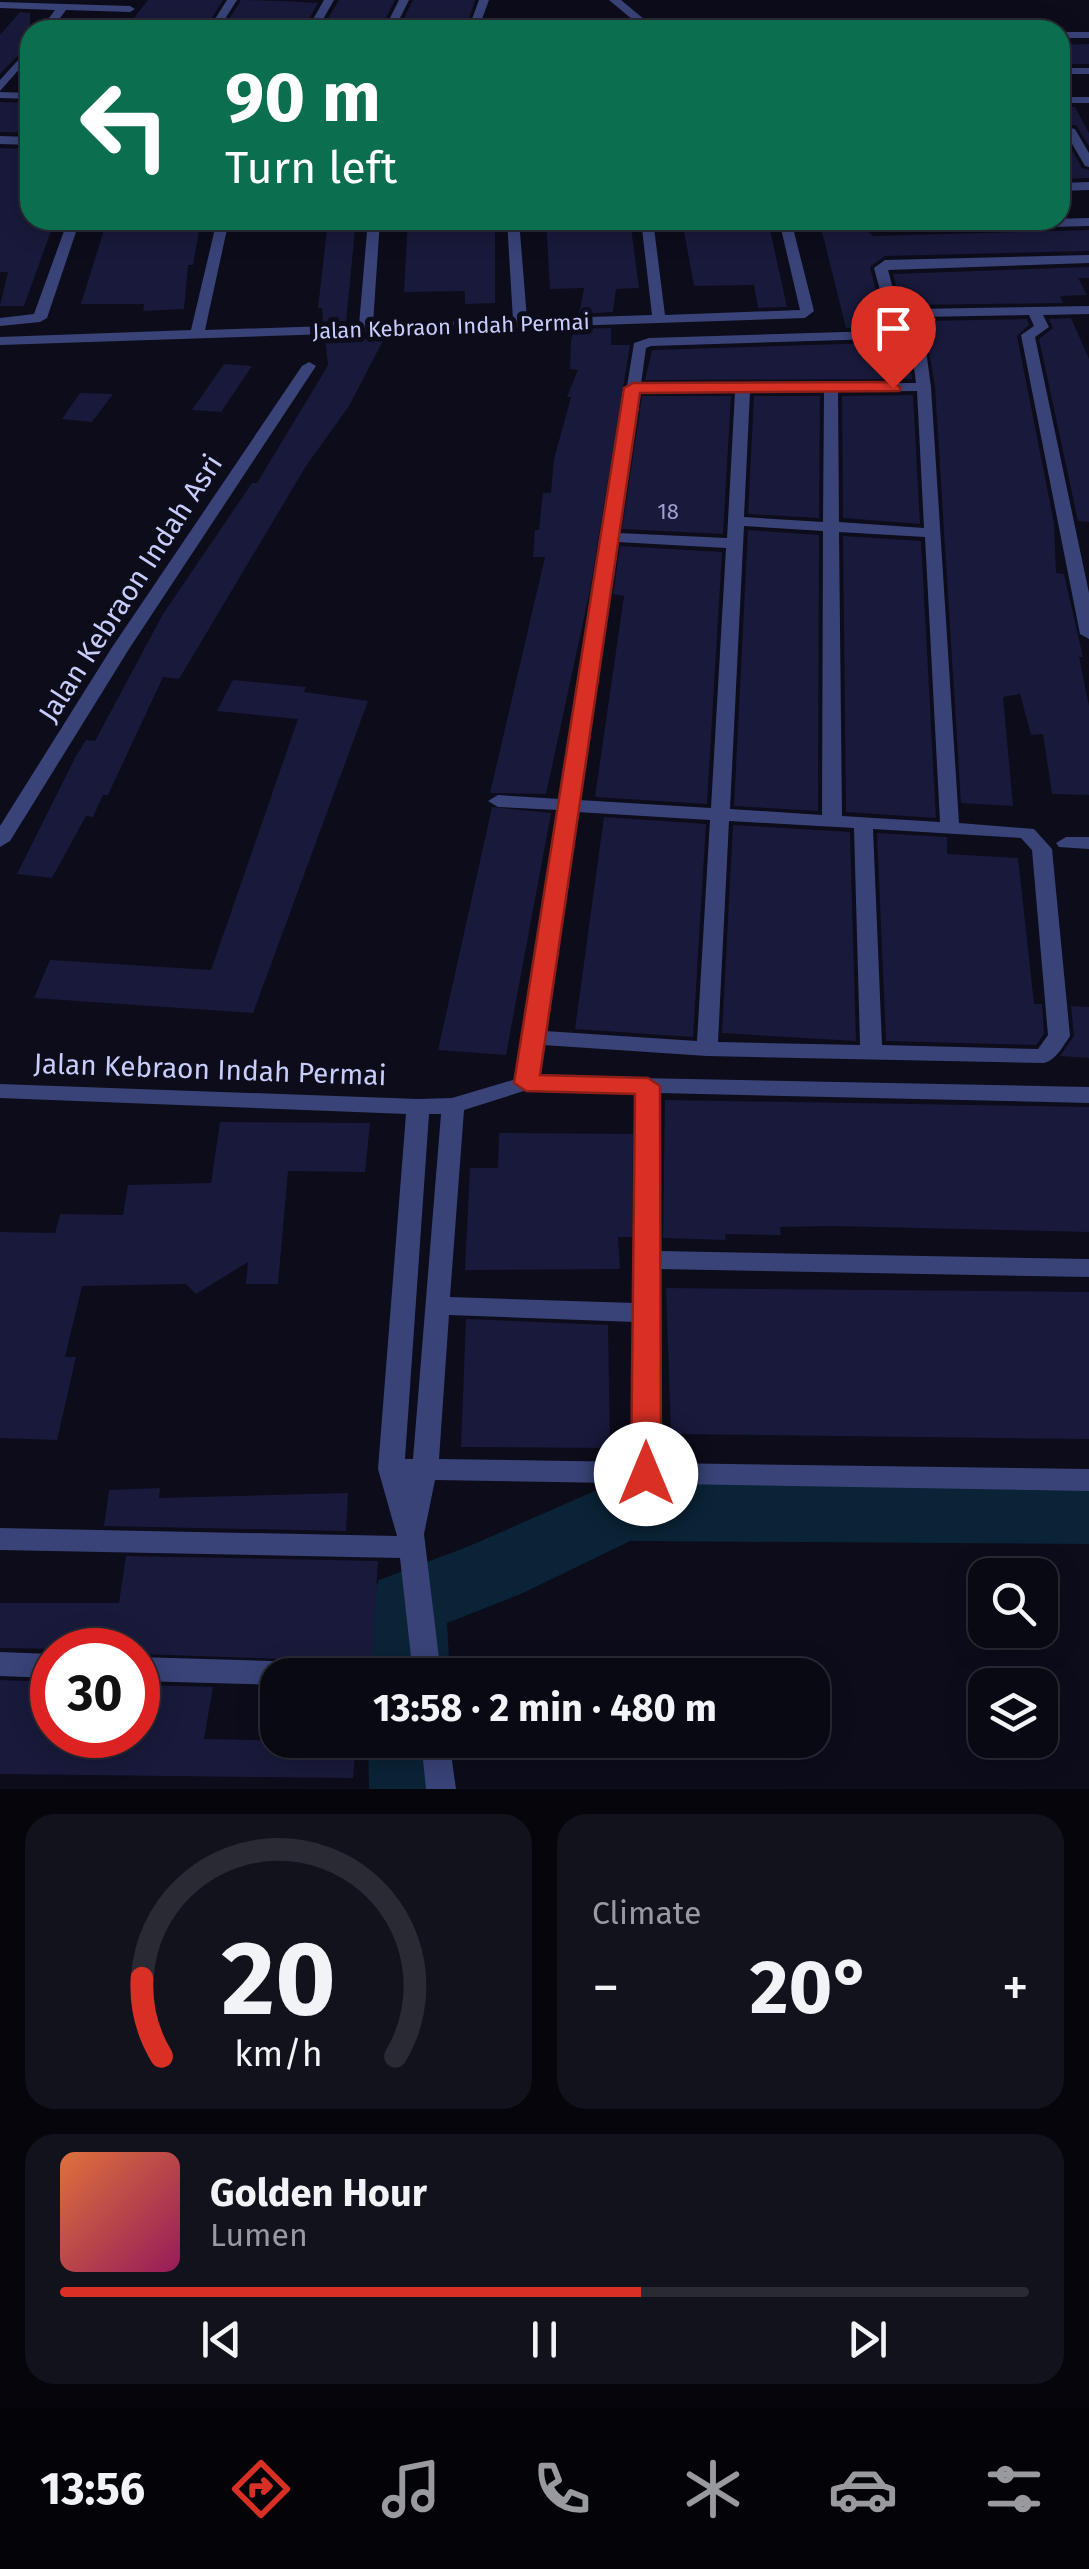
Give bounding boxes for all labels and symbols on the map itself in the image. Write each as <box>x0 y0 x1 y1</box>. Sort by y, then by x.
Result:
pin <box>851 286 936 389</box>
street label: Jalan Kebraon Indah Permai <box>312 308 590 345</box>
street label: Jalan Kebraon Indah Asri <box>32 448 229 728</box>
house number: 18 <box>657 498 679 525</box>
street label: Jalan Kebraon Indah Permai <box>33 1047 387 1092</box>
position arrow <box>594 1422 698 1526</box>
speed limit sign: 30 <box>30 1628 160 1758</box>

